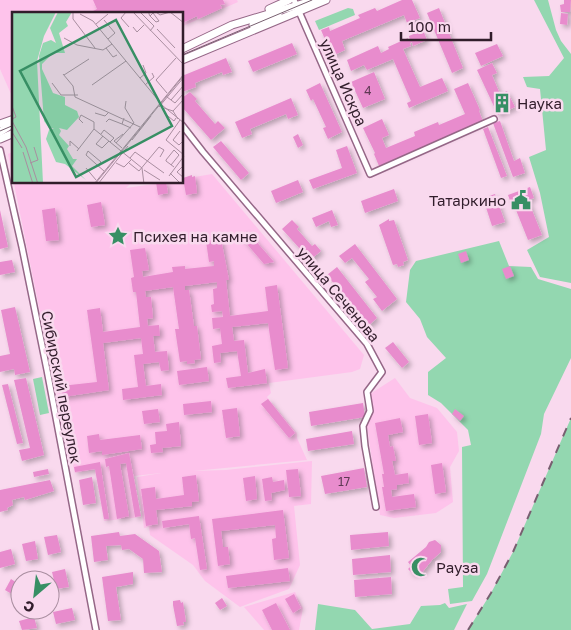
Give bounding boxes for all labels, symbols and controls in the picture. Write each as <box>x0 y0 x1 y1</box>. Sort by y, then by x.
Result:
scale bar <box>401 10 491 42</box>
inset map <box>12 12 184 184</box>
text: 100 m <box>408 17 451 35</box>
street label: улица Искра <box>317 36 371 128</box>
house number: 4 <box>364 83 372 98</box>
building icon: Наука <box>491 92 513 114</box>
place label: Наука <box>517 94 562 112</box>
public building icon: Татаркино <box>510 189 532 211</box>
place label: Татаркино <box>429 191 506 209</box>
place icon: Психея на камне <box>107 225 129 247</box>
place label: Психея на камне <box>133 227 258 245</box>
street label: улица Сеченова <box>294 243 384 345</box>
street label: Сибирский переулок <box>38 309 86 465</box>
house number: 17 <box>338 474 350 489</box>
mosque icon: Рауза <box>410 556 432 578</box>
place label: Рауза <box>436 558 478 576</box>
north arrow <box>10 570 60 620</box>
text: С <box>20 597 37 617</box>

